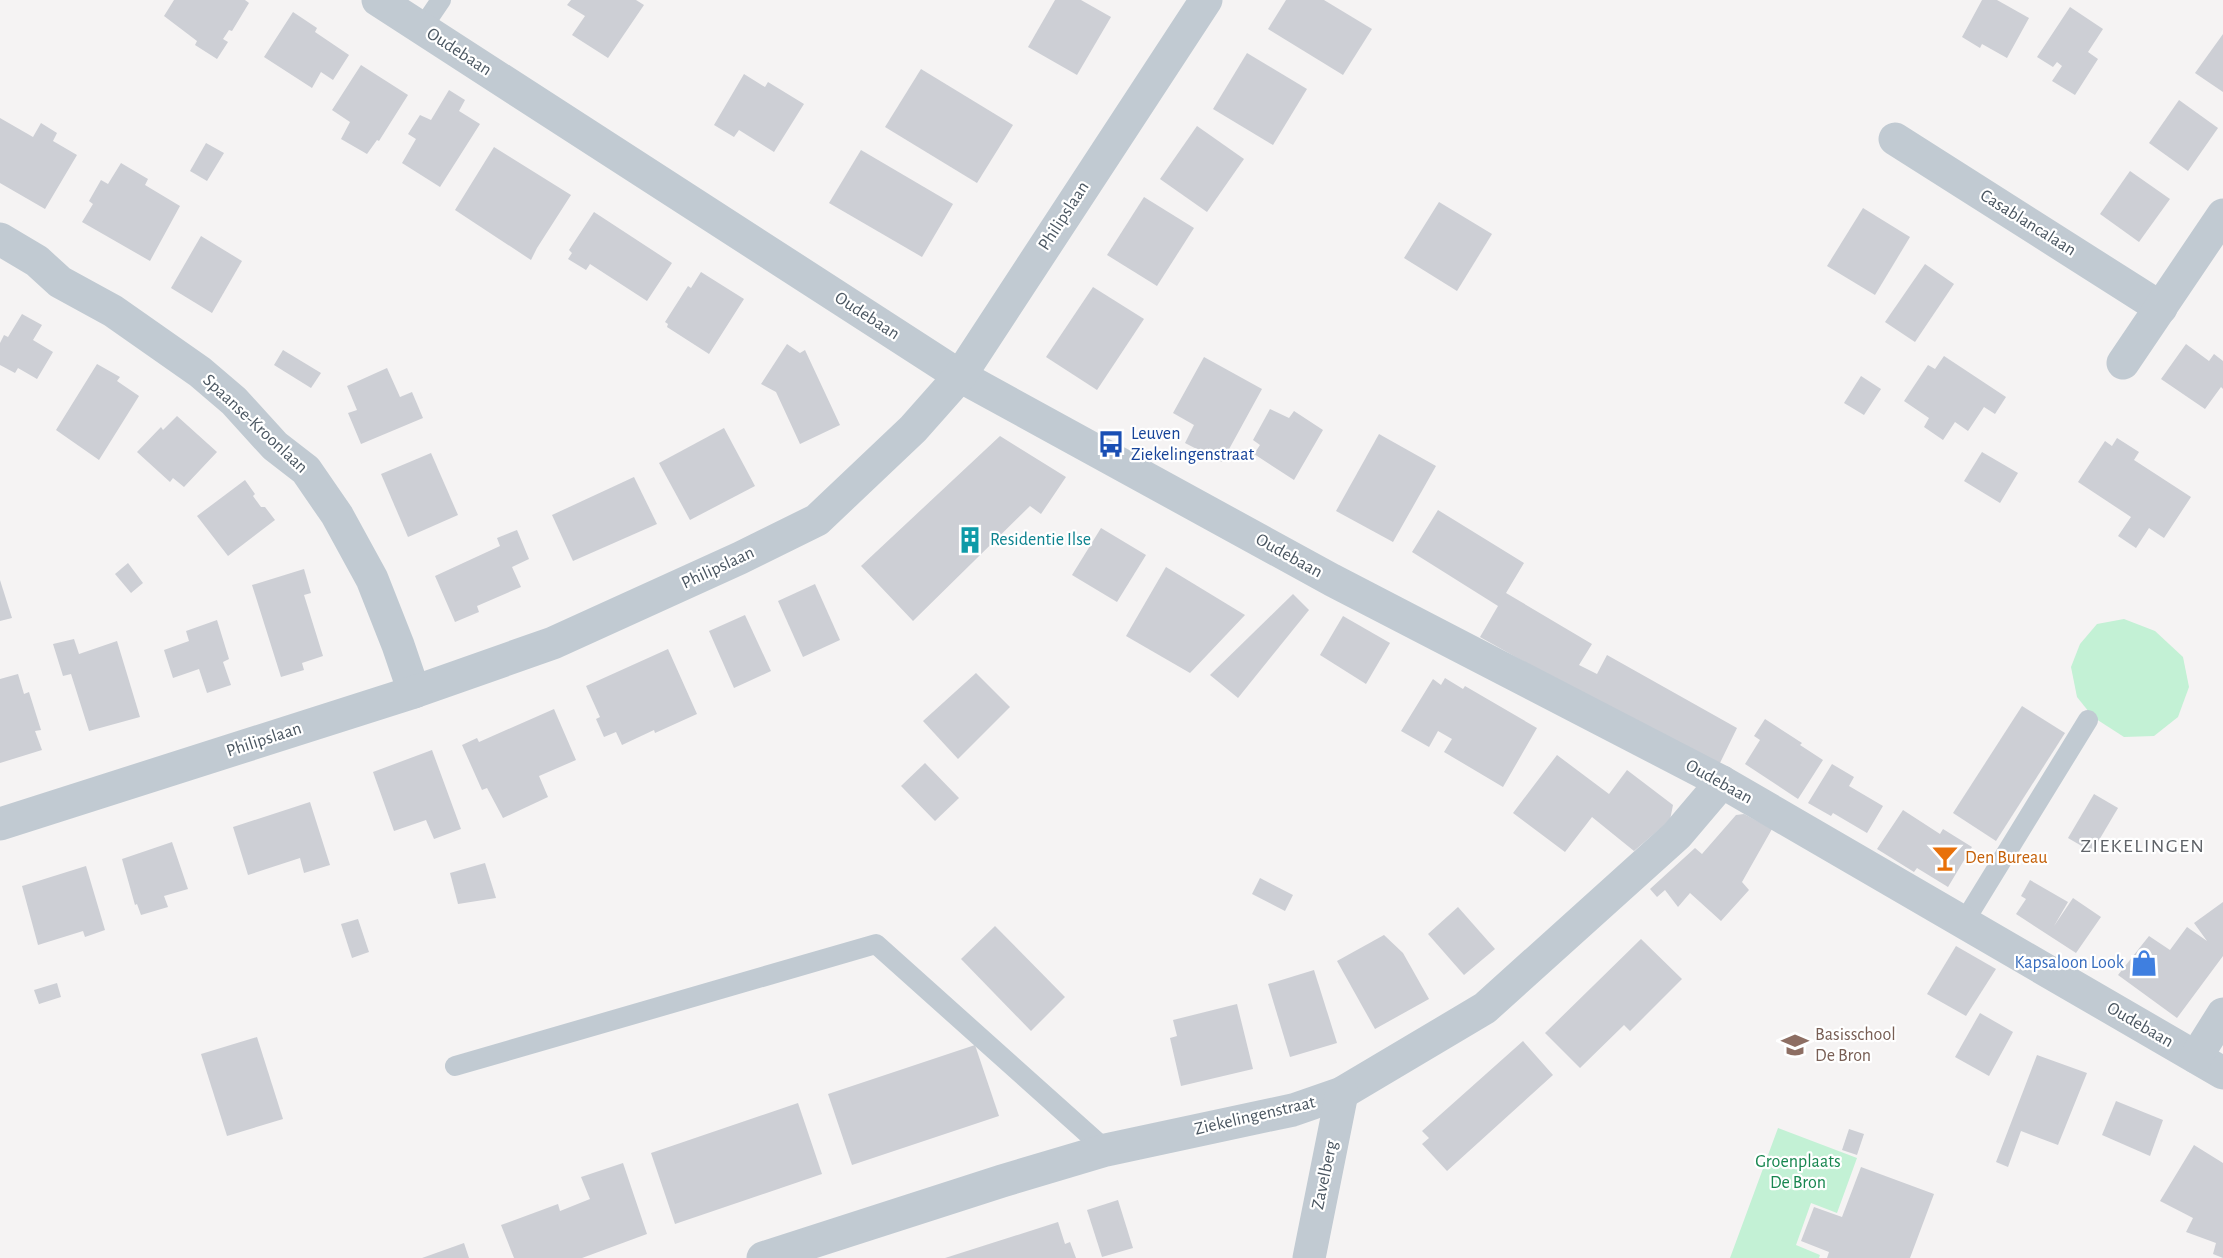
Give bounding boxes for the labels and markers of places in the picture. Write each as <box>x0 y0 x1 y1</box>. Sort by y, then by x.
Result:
place label: Leuven Ziekelingenstraat <box>1131 425 1254 464</box>
bus stop icon: Leuven Ziekelingenstraat <box>1096 429 1126 459</box>
building icon: Residentie Ilse <box>955 525 985 555</box>
place label: Residentie Ilse <box>990 531 1091 549</box>
bar icon: Den Bureau <box>1930 843 1960 873</box>
place label: Den Bureau <box>1965 849 2047 867</box>
shop icon: Kapsaloon Look <box>2129 948 2159 978</box>
place label: Kapsaloon Look <box>2015 954 2125 972</box>
place label: Basisschool De Bron <box>1815 1026 1896 1065</box>
school or university icon: Basisschool De Bron <box>1780 1030 1810 1060</box>

